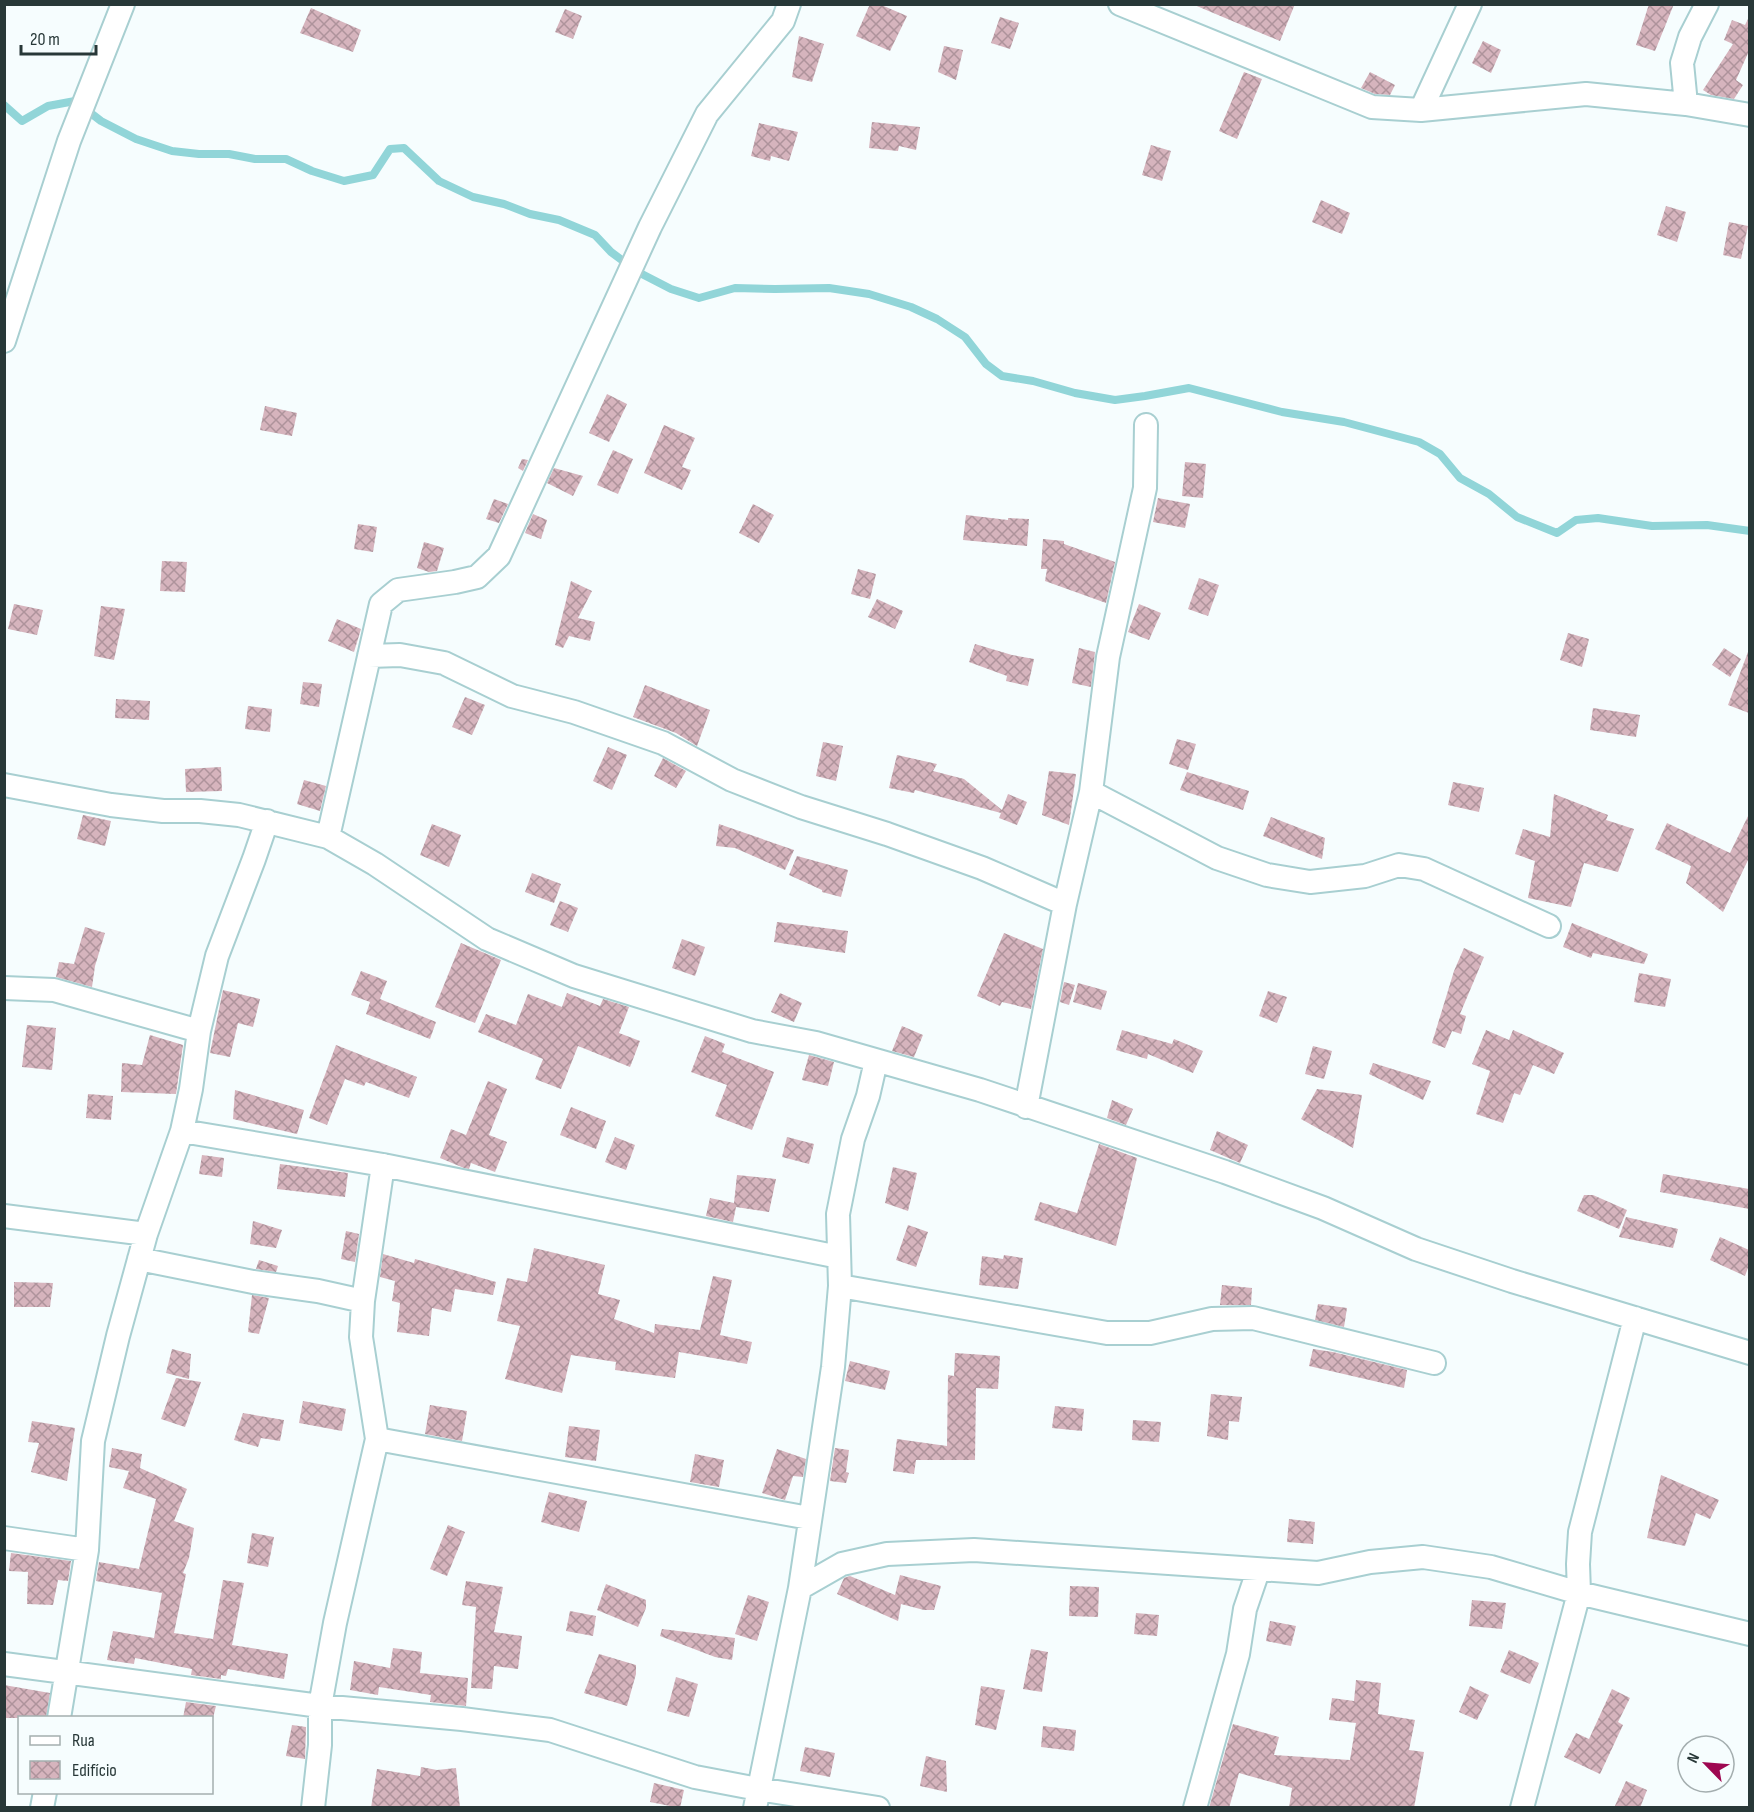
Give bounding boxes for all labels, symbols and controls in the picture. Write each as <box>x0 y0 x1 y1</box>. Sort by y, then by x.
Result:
scale bar <box>21 18 96 56</box>
text: 20 m <box>30 29 60 50</box>
legend <box>18 1716 213 1794</box>
text: Rua <box>72 1730 95 1751</box>
north arrow <box>1676 1734 1736 1794</box>
text: N <box>1683 1750 1704 1766</box>
text: Edifício <box>72 1760 117 1781</box>

